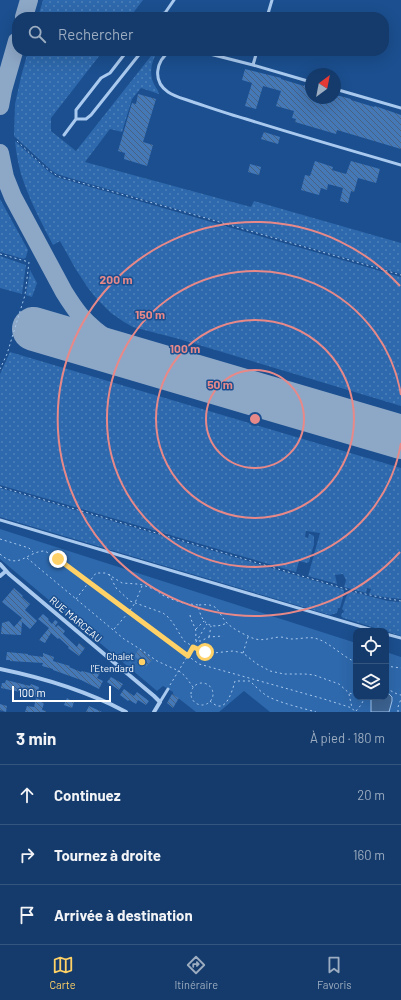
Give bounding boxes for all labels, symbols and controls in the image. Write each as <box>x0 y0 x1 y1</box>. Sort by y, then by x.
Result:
search box <box>12 12 389 56</box>
icon: search <box>26 23 48 45</box>
text: Rechercher <box>58 25 134 43</box>
north arrow <box>305 68 341 104</box>
text: 200 m <box>100 272 132 286</box>
text: 150 m <box>135 307 165 321</box>
text: 100 m <box>170 341 200 355</box>
text: 50 m <box>207 377 233 391</box>
centre of rings <box>248 412 262 426</box>
route end <box>49 550 67 568</box>
street label: RUE MARCEAU <box>47 594 105 644</box>
map controls <box>353 628 389 700</box>
button: locate <box>353 628 389 664</box>
route start <box>196 643 214 661</box>
place label: Chalet l'Etendard <box>91 650 134 674</box>
marker: Chalet l'Etendard <box>137 657 147 667</box>
button: layers <box>353 664 389 700</box>
scale bar <box>12 684 111 703</box>
text: 100 m <box>18 686 46 699</box>
text: 3 min <box>16 728 56 748</box>
text: À pied · 180 m <box>310 730 385 746</box>
icon: ahead <box>16 784 38 806</box>
text: Continuez <box>54 786 121 804</box>
text: 20 m <box>357 787 385 803</box>
icon: right <box>16 844 38 866</box>
text: Tournez à droite <box>54 846 161 864</box>
text: 160 m <box>353 847 385 863</box>
icon: arrive <box>16 904 38 926</box>
text: Arrivée à destination <box>54 906 193 924</box>
tab: Carte <box>49 954 76 991</box>
tab: Itinéraire <box>174 954 218 991</box>
tab: Favoris <box>317 954 352 991</box>

